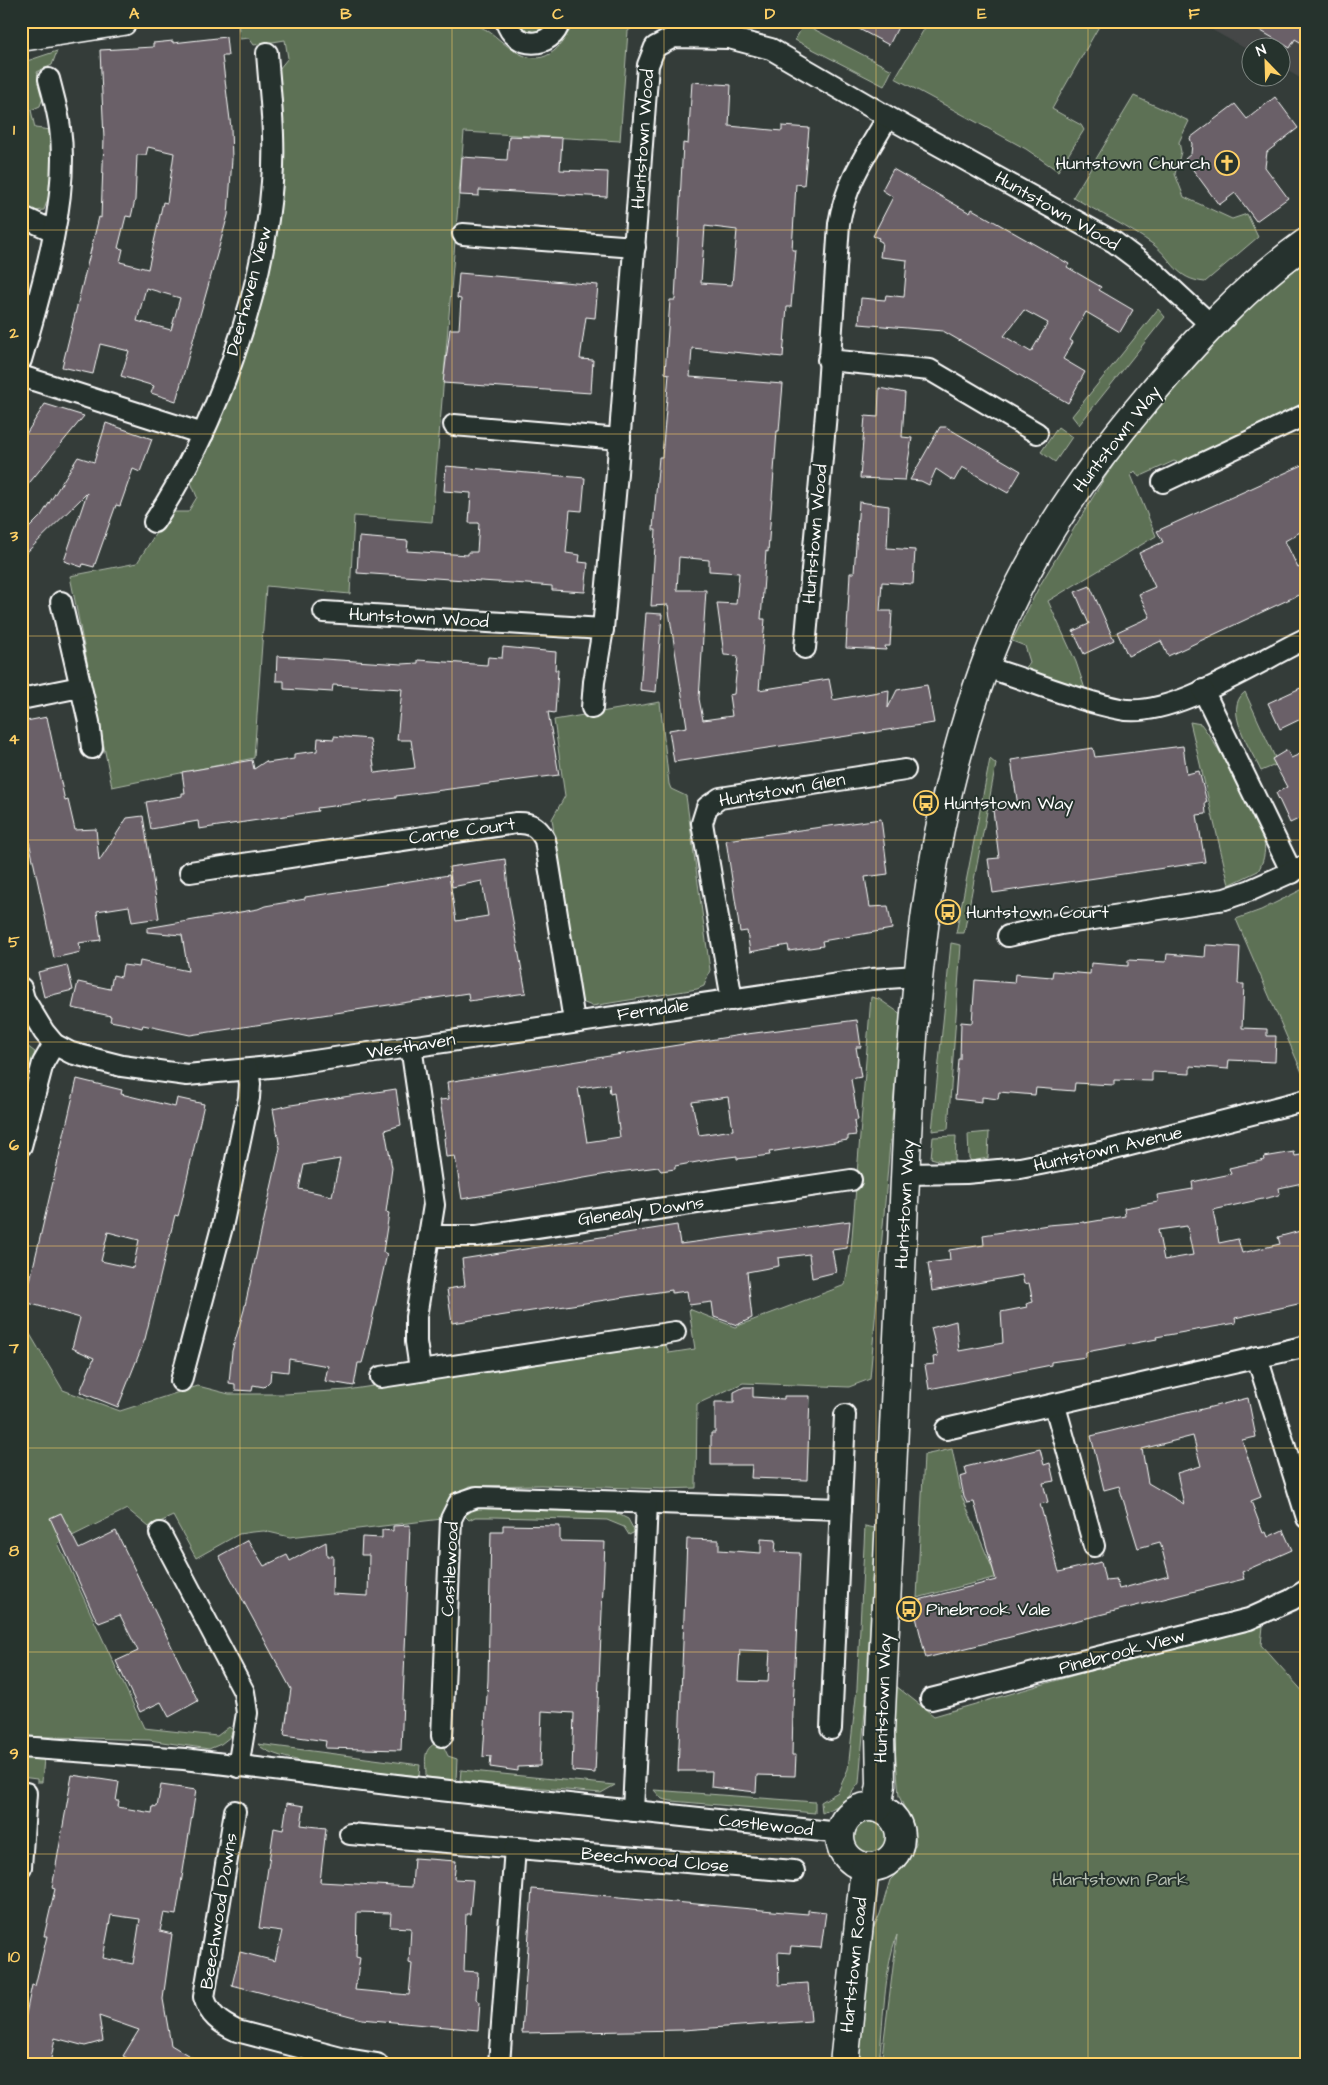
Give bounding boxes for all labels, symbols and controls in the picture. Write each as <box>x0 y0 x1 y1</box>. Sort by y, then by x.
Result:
text: A <box>129 3 140 25</box>
text: B <box>340 3 352 25</box>
text: C <box>552 3 564 25</box>
text: D <box>765 3 776 25</box>
text: E <box>977 3 987 25</box>
text: F <box>1188 3 1200 25</box>
north arrow <box>1240 38 1290 88</box>
text: N <box>1253 40 1269 62</box>
street label: Huntstown Wood <box>626 68 660 210</box>
text: 1 <box>13 119 16 141</box>
church icon: Huntstown Church <box>1214 150 1240 176</box>
place label: Huntstown Church <box>1055 151 1210 176</box>
street label: Huntstown Wood <box>990 165 1124 257</box>
street label: Deerhaven View <box>220 224 278 358</box>
text: 2 <box>8 322 19 344</box>
street label: Huntstown Way <box>1067 380 1168 498</box>
street label: Huntstown Wood <box>796 463 834 605</box>
text: 3 <box>9 525 19 547</box>
street label: Huntstown Wood <box>348 602 490 634</box>
text: 4 <box>9 728 20 750</box>
street label: Huntstown Glen <box>717 767 847 813</box>
bus stop icon: Huntstown Way <box>913 790 939 816</box>
place label: Huntstown Way <box>944 791 1074 817</box>
street label: Carne Court <box>407 811 517 851</box>
bus stop icon: Huntstown Court <box>935 899 961 925</box>
place label: Huntstown Court <box>966 900 1109 925</box>
text: 5 <box>8 931 20 953</box>
street label: Ferndale <box>616 993 691 1027</box>
street label: Westhaven <box>365 1027 457 1065</box>
street label: Huntstown Avenue <box>1031 1120 1185 1178</box>
text: 6 <box>9 1134 19 1156</box>
street label: Huntstown Way <box>889 1139 922 1269</box>
street label: Glenealy Downs <box>576 1190 706 1233</box>
text: 7 <box>8 1337 19 1359</box>
street label: Castlewood <box>435 1521 465 1617</box>
text: 8 <box>9 1540 20 1562</box>
bus stop icon: Pinebrook Vale <box>896 1596 922 1622</box>
place label: Pinebrook Vale <box>926 1597 1051 1622</box>
street label: Pinebrook View <box>1056 1623 1188 1681</box>
street label: Huntstown Way <box>868 1633 899 1763</box>
text: 9 <box>9 1743 19 1765</box>
street label: Castlewood <box>718 1808 814 1842</box>
street label: Beechwood Downs <box>194 1831 244 1991</box>
street label: Beechwood Close <box>580 1841 730 1879</box>
park label: Hartstown Park <box>1052 1867 1188 1892</box>
street label: Hartstown Road <box>834 1896 874 2034</box>
text: 10 <box>8 1946 20 1968</box>

